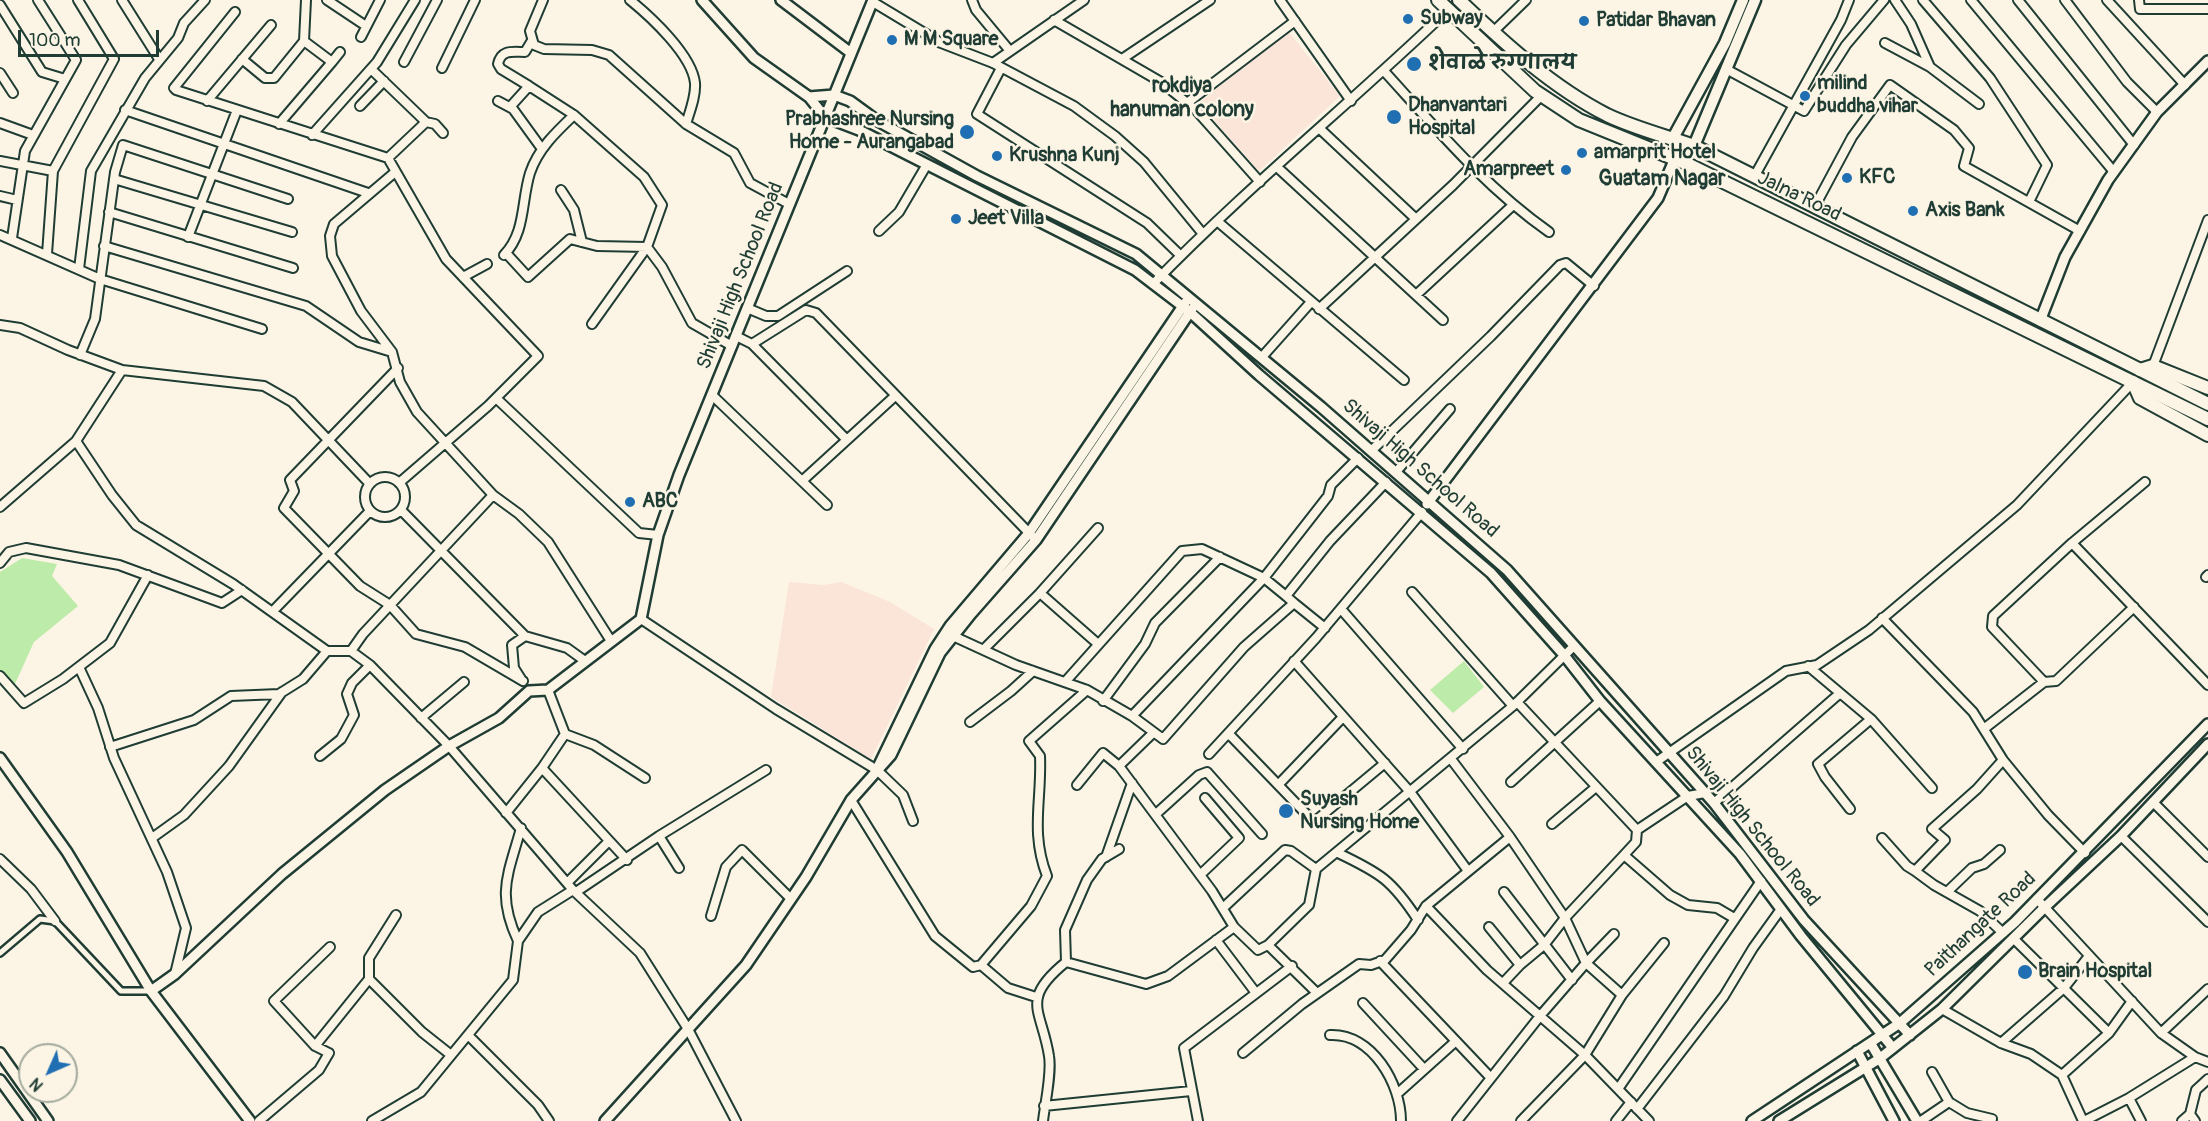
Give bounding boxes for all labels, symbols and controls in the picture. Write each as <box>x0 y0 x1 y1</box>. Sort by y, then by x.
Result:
place label: Subway <box>1420 7 1483 31</box>
place label: Patidar Bhavan <box>1596 9 1716 33</box>
marker: Subway <box>1401 12 1415 26</box>
marker: Patidar Bhavan <box>1577 14 1591 28</box>
scale bar <box>21 18 162 56</box>
place label: M M Square <box>904 28 998 52</box>
text: 100 m <box>29 29 81 52</box>
marker: M M Square <box>885 33 899 47</box>
place label: शेवाळे रुग्णालय <box>1428 52 1576 76</box>
marker: शेवाळे रुग्णालय <box>1405 55 1423 73</box>
place label: milind buddha vihar <box>1817 72 1918 119</box>
district label: rokdiya hanuman colony <box>1110 74 1254 124</box>
marker: milind buddha vihar <box>1798 89 1812 103</box>
place label: Dhanvantari Hospital <box>1408 94 1507 141</box>
place label: Prabhashree Nursing Home - Aurangabad <box>785 108 954 155</box>
marker: Dhanvantari Hospital <box>1385 108 1403 126</box>
marker: Prabhashree Nursing Home - Aurangabad <box>958 123 976 141</box>
place label: amarprit Hotel <box>1594 141 1716 165</box>
place label: Krushna Kunj <box>1009 144 1120 168</box>
marker: amarprit Hotel <box>1575 146 1589 160</box>
marker: Krushna Kunj <box>990 149 1004 163</box>
place label: Amarpreet <box>1463 158 1554 182</box>
marker: Amarpreet <box>1559 163 1573 177</box>
street label: Jalna Road <box>1753 166 1845 228</box>
place label: KFC <box>1859 166 1895 190</box>
district label: Guatam Nagar <box>1599 167 1725 193</box>
marker: KFC <box>1840 171 1854 185</box>
street label: Shivaji High School Road <box>692 179 790 373</box>
place label: Axis Bank <box>1925 199 2004 223</box>
marker: Axis Bank <box>1906 204 1920 218</box>
place label: Jeet Villa <box>968 207 1044 231</box>
marker: Jeet Villa <box>949 212 963 226</box>
street label: Shivaji High School Road <box>1337 394 1503 544</box>
place label: ABC <box>642 490 678 514</box>
marker: ABC <box>623 495 637 509</box>
street label: Shivaji High School Road <box>1680 742 1824 912</box>
place label: Suyash Nursing Home <box>1300 788 1419 835</box>
marker: Suyash Nursing Home <box>1277 802 1295 820</box>
street label: Paithangate Road <box>1921 867 2041 983</box>
place label: Brain Hospital <box>2038 960 2152 984</box>
marker: Brain Hospital <box>2016 963 2034 981</box>
north arrow <box>18 1043 78 1103</box>
text: N <box>26 1073 48 1095</box>

